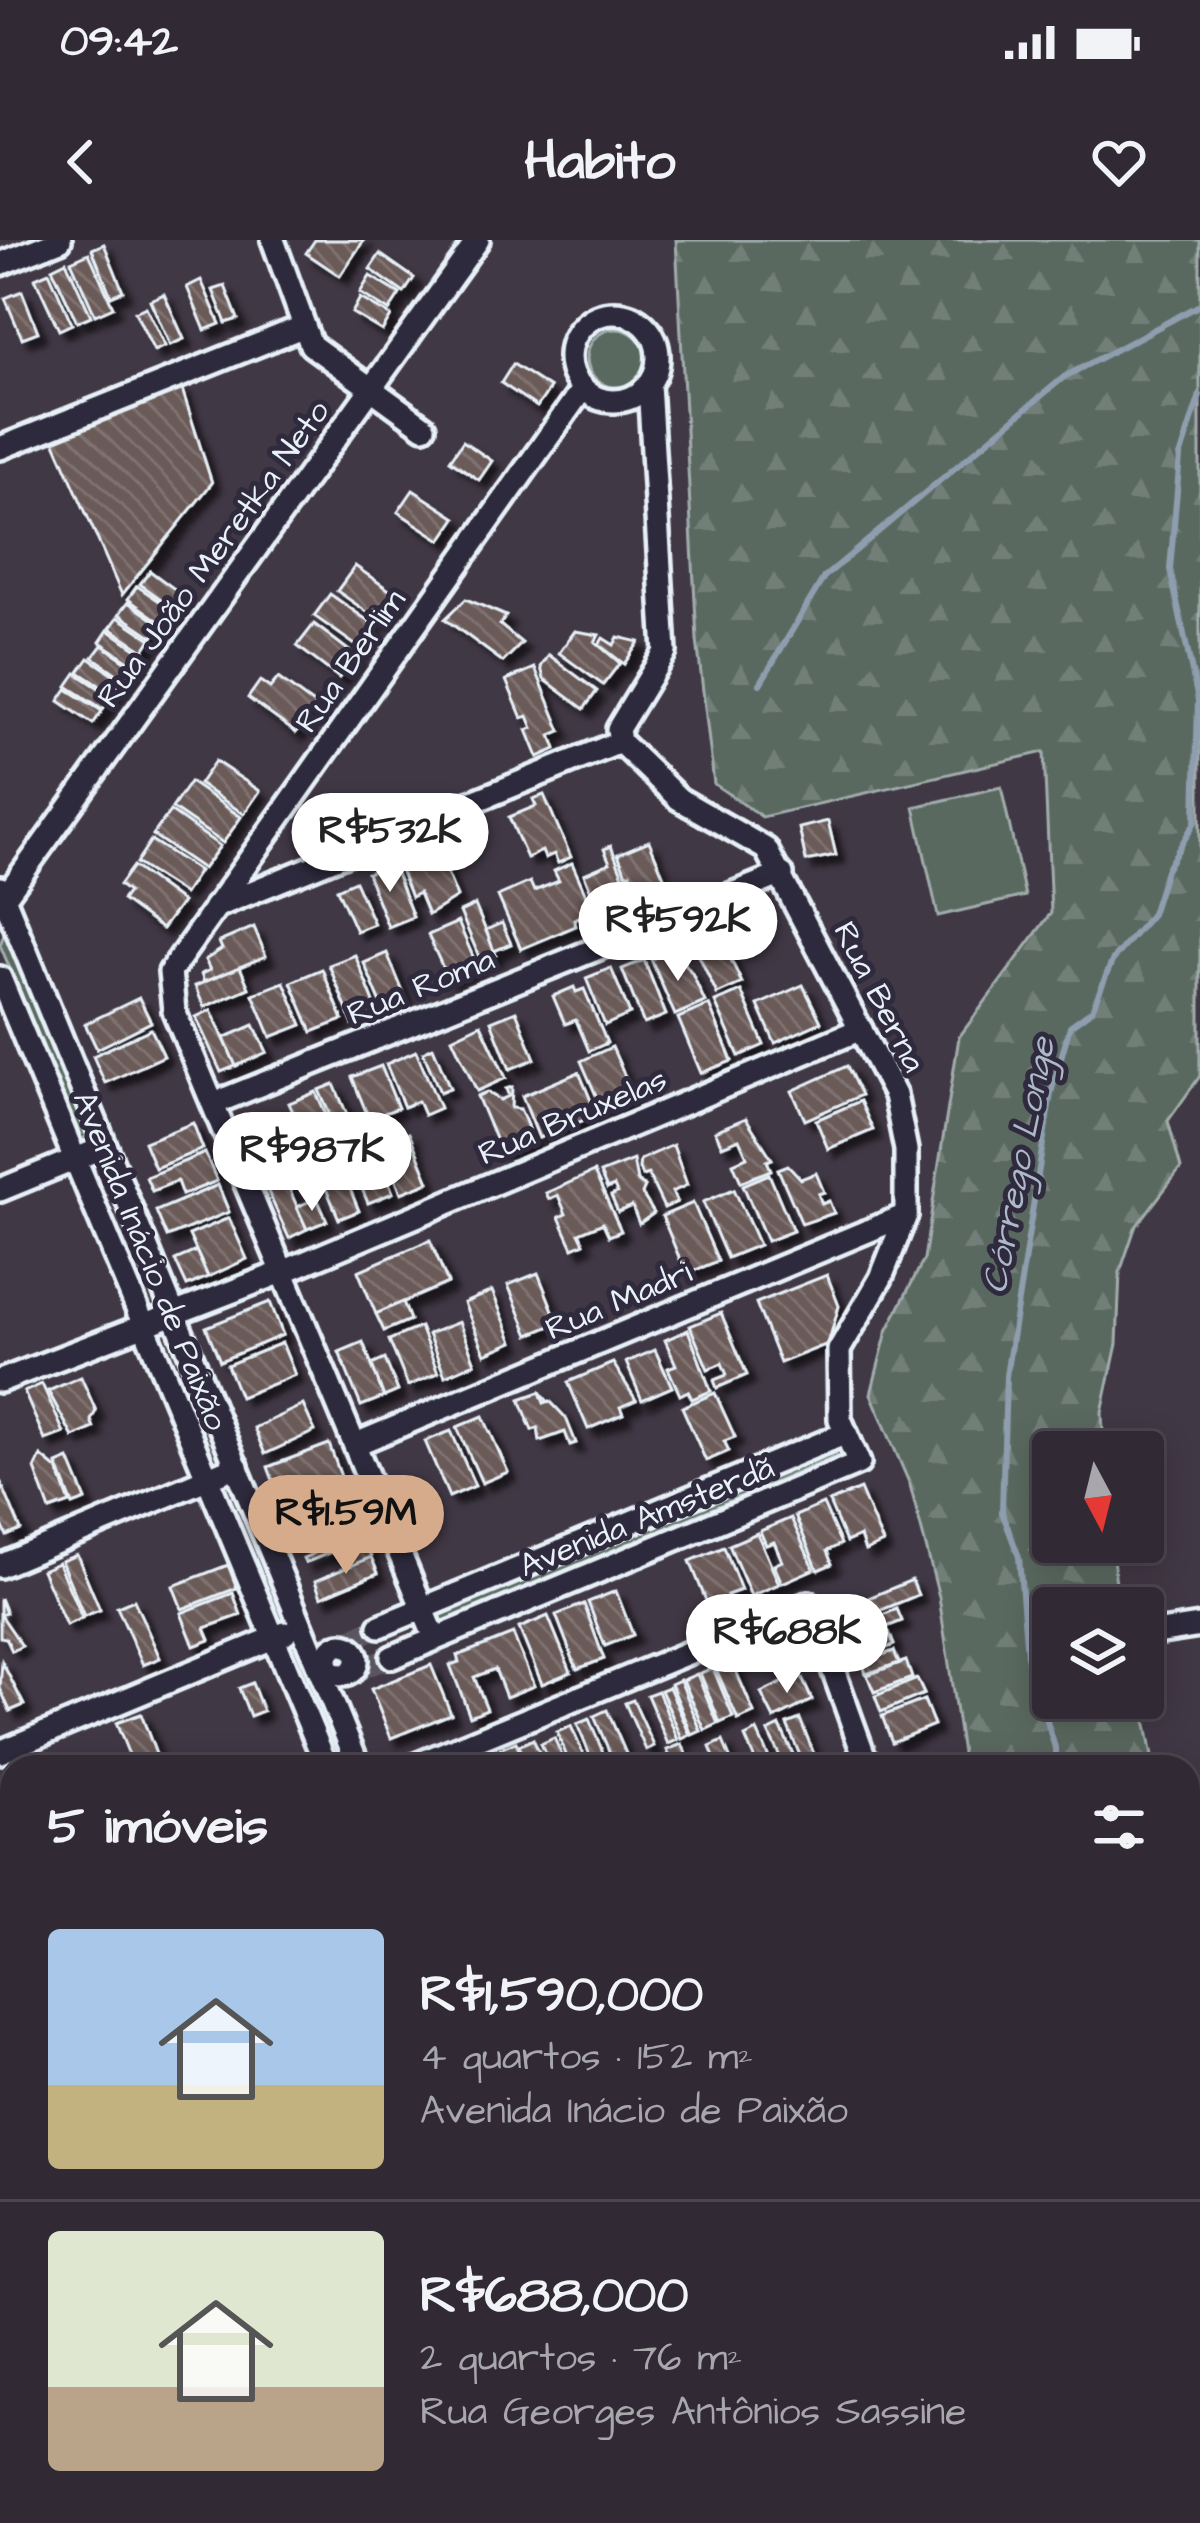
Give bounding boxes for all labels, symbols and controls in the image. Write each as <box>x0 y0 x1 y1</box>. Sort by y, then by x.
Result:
text: 09:42 <box>60 11 178 73</box>
text: Habito <box>525 125 675 200</box>
icon: back <box>48 129 114 195</box>
icon: heart <box>1086 129 1152 195</box>
street label: Rua João Meretka Neto <box>86 391 341 717</box>
street label: Rua Berlim <box>284 580 417 742</box>
pin: R$532K <box>292 793 488 895</box>
text: R$532K <box>319 805 461 859</box>
pin: R$592K <box>580 882 776 984</box>
text: R$592K <box>605 894 751 948</box>
street label: Rua Berna <box>822 914 937 1080</box>
street label: Rua Roma <box>340 936 501 1037</box>
water label: Córrego Longe <box>970 1032 1071 1298</box>
street label: Rua Bruxelas <box>471 1056 674 1177</box>
street label: Avenida Inácio de Paixão <box>61 1084 239 1438</box>
pin: R$987K <box>214 1112 410 1214</box>
text: R$987K <box>240 1124 384 1178</box>
street label: Rua Madri <box>539 1249 699 1352</box>
north arrow <box>1032 1431 1164 1563</box>
map controls <box>1032 1431 1164 1719</box>
street label: Avenida Amsterdã <box>512 1445 781 1589</box>
pin: R$1.59M <box>235 1475 457 1577</box>
text: R$1.59M <box>275 1487 417 1541</box>
button: layers <box>1032 1587 1164 1719</box>
pin: R$688K <box>689 1594 885 1696</box>
text: R$688K <box>713 1606 861 1660</box>
text: 5 imóveis <box>48 1792 268 1863</box>
icon: filters <box>1086 1794 1152 1860</box>
text: R$1,590,000 <box>420 1960 703 2031</box>
icon: home <box>144 1977 288 2121</box>
text: 4 quartos · 152 m² <box>420 2031 753 2085</box>
text: Avenida Inácio de Paixão <box>420 2085 848 2139</box>
text: R$688,000 <box>420 2261 688 2332</box>
icon: home <box>144 2279 288 2423</box>
text: 2 quartos · 76 m² <box>420 2332 742 2386</box>
text: Rua Georges Antônios Sassine <box>420 2386 966 2440</box>

